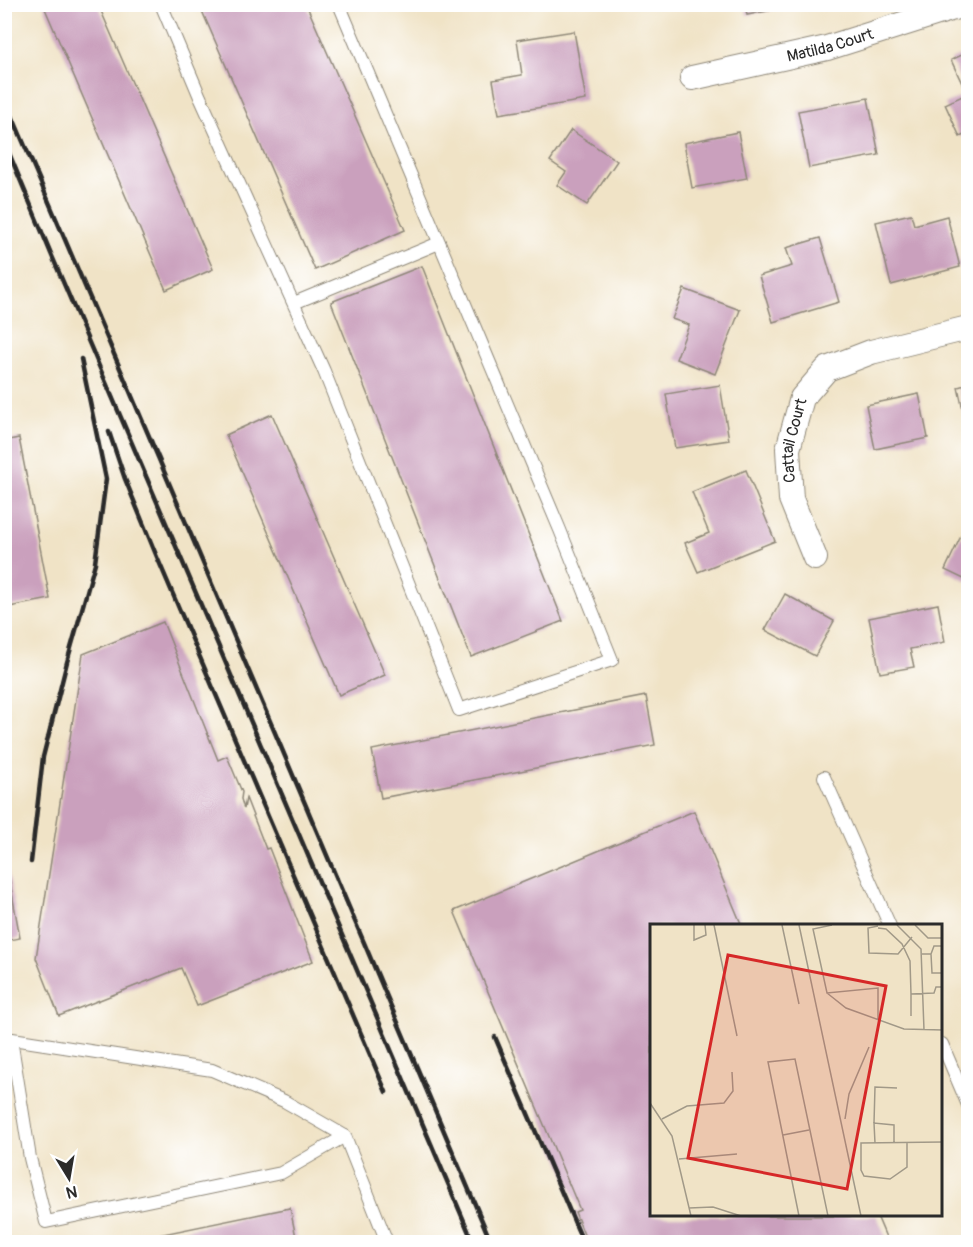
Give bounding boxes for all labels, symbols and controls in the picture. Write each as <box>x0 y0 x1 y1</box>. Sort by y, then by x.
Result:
street label: Matilda Court <box>785 24 877 67</box>
street label: Cattail Court <box>778 395 812 483</box>
inset map <box>650 924 943 1217</box>
north arrow <box>39 1148 99 1208</box>
text: N <box>64 1181 79 1203</box>

